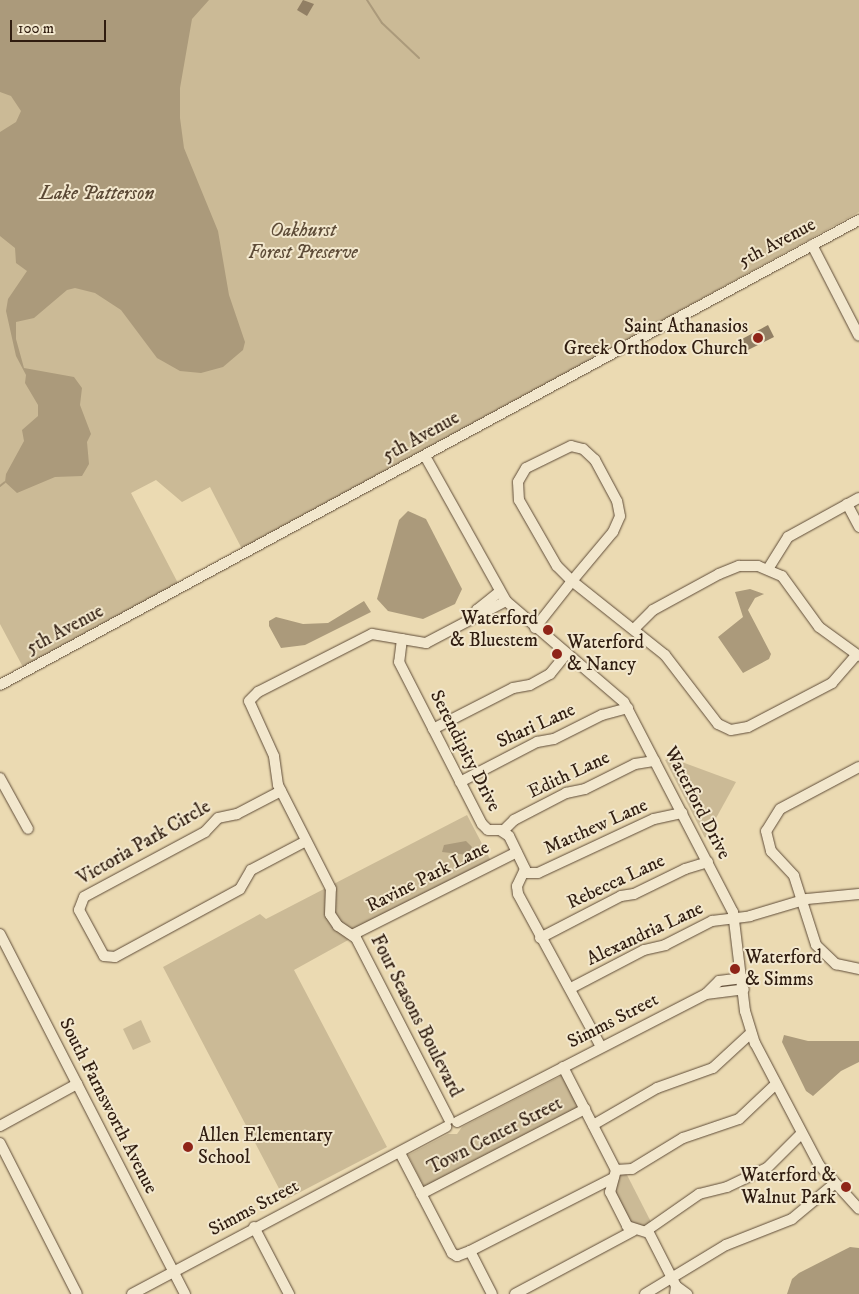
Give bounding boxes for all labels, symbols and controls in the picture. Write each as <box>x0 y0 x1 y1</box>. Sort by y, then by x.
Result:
scale bar <box>12 10 109 42</box>
text: 100 m <box>18 19 54 38</box>
water label: Lake Patterson <box>40 181 154 205</box>
street label: 5th Avenue <box>734 213 820 273</box>
park label: Oakhurst Forest Preserve <box>248 220 358 264</box>
place label: Saint Athanasios Greek Orthodox Church <box>564 316 748 360</box>
marker: Saint Athanasios Greek Orthodox Church <box>752 332 764 344</box>
street label: 5th Avenue <box>379 407 463 467</box>
street label: 5th Avenue <box>22 600 108 660</box>
place label: Waterford & Bluestem <box>450 608 538 652</box>
marker: Waterford & Bluestem <box>542 624 554 636</box>
place label: Waterford & Nancy <box>567 632 644 676</box>
marker: Waterford & Nancy <box>551 648 563 660</box>
street label: Serendipity Drive <box>425 687 505 815</box>
street label: Shari Lane <box>493 699 579 753</box>
street label: Waterford Drive <box>659 743 735 863</box>
street label: Edith Lane <box>525 746 613 804</box>
street label: Matthew Lane <box>541 794 651 860</box>
street label: Victoria Park Circle <box>73 796 215 890</box>
street label: Ravine Park Lane <box>363 836 493 918</box>
street label: Rebecca Lane <box>564 849 668 915</box>
street label: Alexandria Lane <box>583 897 707 971</box>
street label: Four Seasons Boulevard <box>365 931 467 1101</box>
place label: Waterford & Simms <box>745 947 822 991</box>
marker: Waterford & Simms <box>729 963 741 975</box>
street label: Simms Street <box>564 988 662 1054</box>
street label: South Farnsworth Avenue <box>54 1014 162 1198</box>
street label: Town Center Street <box>424 1092 566 1180</box>
place label: Allen Elementary School <box>198 1125 332 1169</box>
marker: Allen Elementary School <box>182 1141 194 1153</box>
place label: Waterford & Walnut Park <box>740 1165 836 1209</box>
street label: Simms Street <box>205 1175 303 1241</box>
marker: Waterford & Walnut Park <box>840 1181 852 1193</box>

